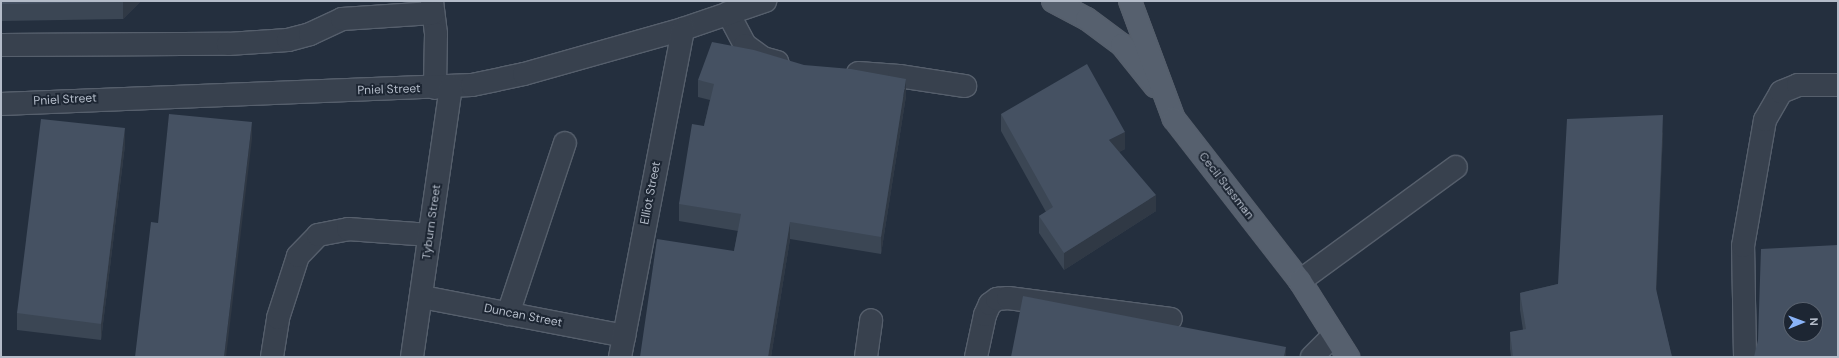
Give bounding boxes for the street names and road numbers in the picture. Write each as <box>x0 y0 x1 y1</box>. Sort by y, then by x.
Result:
street label: Pniel Street <box>357 82 421 98</box>
street label: Pniel Street <box>33 91 97 109</box>
street label: Cecil Sussman <box>1195 150 1257 222</box>
street label: Elliot Street <box>638 160 664 226</box>
street label: Tyburn Street <box>420 184 444 260</box>
street label: Duncan Street <box>483 301 563 331</box>

